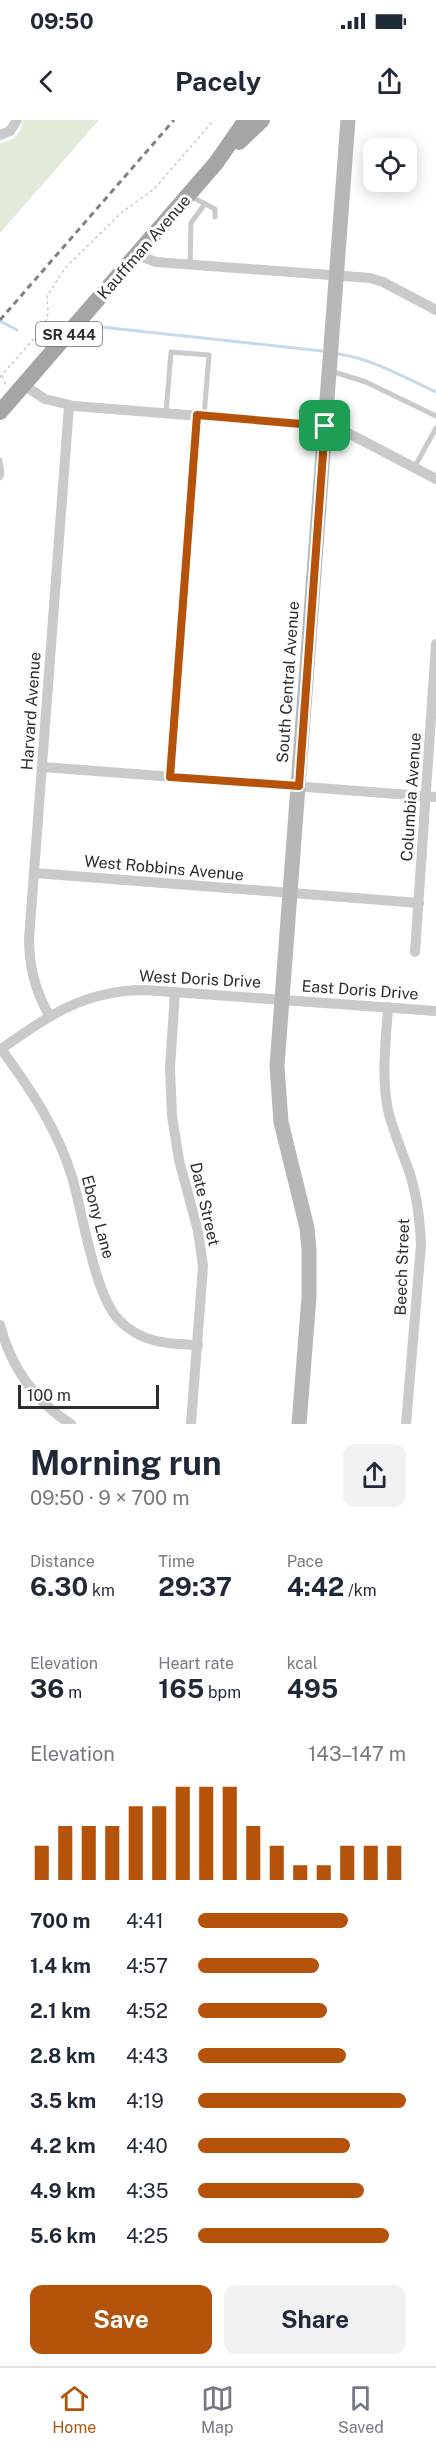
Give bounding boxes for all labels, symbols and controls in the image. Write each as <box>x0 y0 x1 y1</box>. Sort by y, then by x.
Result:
text: 09:50 <box>30 8 94 34</box>
icon: back <box>30 65 63 98</box>
text: Pacely <box>175 65 261 97</box>
icon: share <box>373 65 406 98</box>
map controls <box>363 138 417 192</box>
button: locate <box>363 138 417 192</box>
street label: Kauffman Avenue <box>94 191 194 303</box>
road number: SR 444 <box>36 322 102 346</box>
pin <box>299 400 350 451</box>
icon: arrive <box>308 409 341 442</box>
street label: South Central Avenue <box>273 601 303 763</box>
street label: Harvard Avenue <box>17 651 45 771</box>
street label: Columbia Avenue <box>397 732 425 862</box>
street label: West Robbins Avenue <box>83 852 245 884</box>
street label: West Doris Drive <box>139 966 261 992</box>
street label: East Doris Drive <box>301 976 419 1004</box>
street label: Date Street <box>186 1160 224 1248</box>
street label: Ebony Lane <box>78 1173 118 1261</box>
street label: Beech Street <box>391 1218 413 1316</box>
scale bar <box>18 1382 159 1410</box>
text: 100 m <box>27 1386 71 1405</box>
text: Morning run <box>30 1444 222 1482</box>
button: share <box>343 1444 406 1507</box>
text: 09:50 · 9 × 700 m <box>30 1486 189 1510</box>
text: Distance <box>30 1552 95 1571</box>
text: Time <box>158 1552 195 1571</box>
text: Pace <box>287 1552 323 1571</box>
text: 6.30 <box>30 1571 88 1602</box>
text: 29:37 <box>158 1571 232 1602</box>
text: 4:42 <box>287 1571 344 1602</box>
text: km <box>88 1581 115 1600</box>
text: /km <box>344 1581 377 1600</box>
text: Elevation <box>30 1654 98 1673</box>
text: Heart rate <box>158 1654 234 1673</box>
text: kcal <box>287 1654 318 1673</box>
text: 36 <box>30 1673 64 1704</box>
text: 165 <box>158 1673 204 1704</box>
text: 495 <box>287 1673 338 1704</box>
text: m <box>64 1683 82 1702</box>
text: bpm <box>204 1683 241 1702</box>
text: Elevation <box>30 1742 115 1766</box>
text: 143–147 m <box>308 1742 406 1766</box>
text: 700 m <box>30 1909 90 1933</box>
text: 4:41 <box>126 1909 164 1933</box>
text: 1.4 km <box>30 1954 91 1978</box>
text: 4:57 <box>126 1954 168 1978</box>
text: 2.1 km <box>30 1999 91 2023</box>
text: 4:52 <box>126 1999 168 2023</box>
text: 2.8 km <box>30 2044 96 2068</box>
text: 4:43 <box>126 2044 168 2068</box>
text: 3.5 km <box>30 2089 96 2113</box>
text: 4:19 <box>126 2089 164 2113</box>
text: 4.2 km <box>30 2134 96 2158</box>
text: 4:40 <box>126 2134 168 2158</box>
text: 4.9 km <box>30 2179 96 2203</box>
text: 4:35 <box>126 2179 169 2203</box>
text: 5.6 km <box>30 2224 96 2248</box>
text: 4:25 <box>126 2224 168 2248</box>
button: Save <box>30 2285 212 2354</box>
button: Share <box>224 2285 406 2354</box>
tab: Home <box>52 2382 96 2437</box>
tab: Map <box>201 2382 234 2437</box>
tab: Saved <box>338 2382 384 2437</box>

